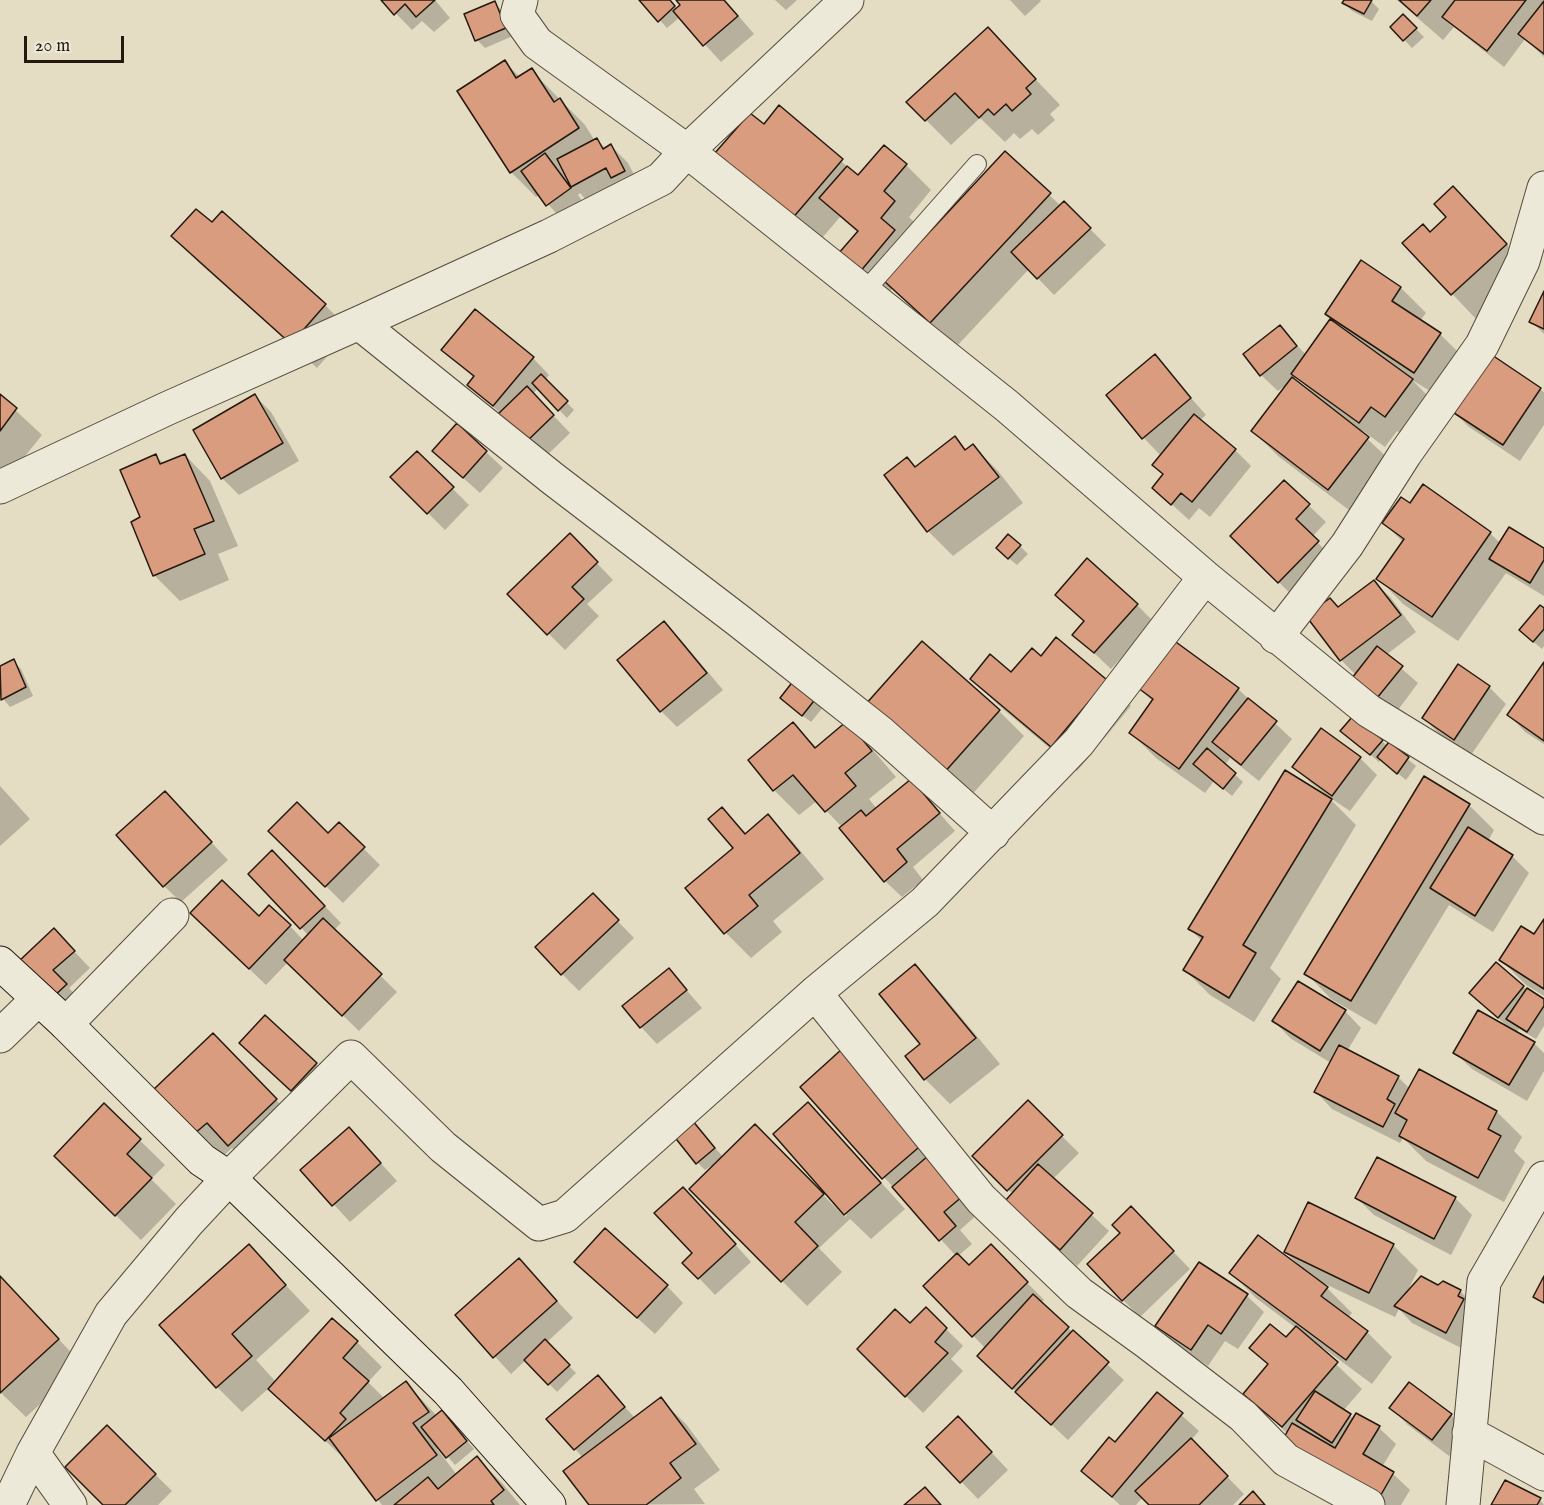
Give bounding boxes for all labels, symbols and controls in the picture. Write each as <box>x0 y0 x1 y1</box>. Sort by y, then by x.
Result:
scale bar <box>27 24 128 62</box>
text: 20 m <box>35 35 70 58</box>

